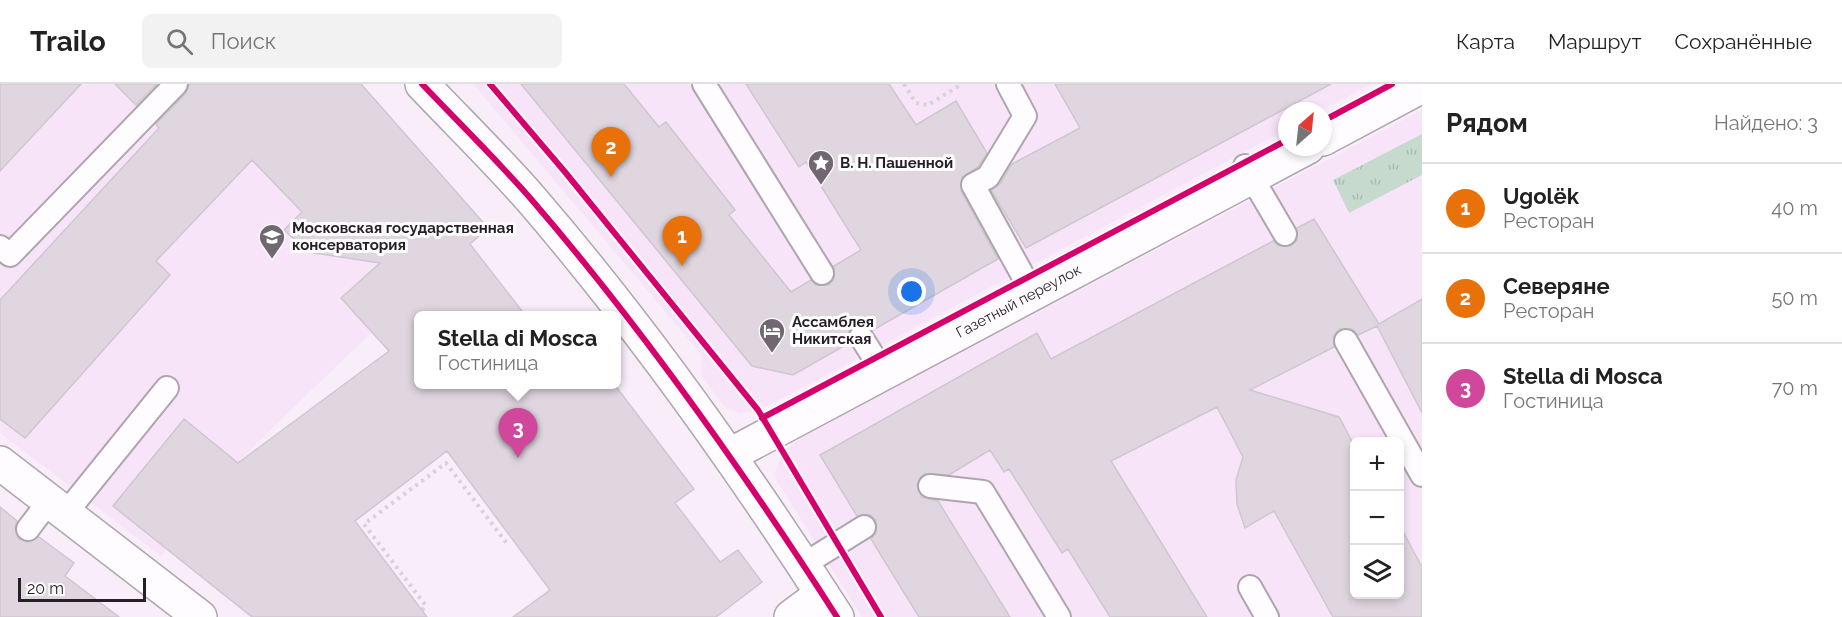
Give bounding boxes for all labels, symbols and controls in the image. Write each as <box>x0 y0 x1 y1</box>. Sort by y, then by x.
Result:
search box <box>142 14 562 68</box>
text: Trailo <box>30 25 106 58</box>
icon: search <box>163 25 196 58</box>
text: Поиск <box>211 28 276 54</box>
text: Карта <box>1456 29 1515 54</box>
text: Маршрут <box>1548 29 1641 54</box>
text: Сохранённые <box>1674 29 1812 54</box>
north arrow <box>1278 102 1332 156</box>
text: Рядом <box>1446 108 1528 138</box>
text: Найдено: 3 <box>1714 111 1818 135</box>
pin: 2 <box>592 128 630 177</box>
place icon: В. Н. Пашенной <box>806 148 836 186</box>
place label: В. Н. Пашенной <box>840 154 953 172</box>
text: Ugolёk <box>1503 183 1579 209</box>
text: 1 <box>1461 196 1470 220</box>
text: 40 m <box>1771 196 1818 220</box>
text: Ресторан <box>1503 209 1595 233</box>
pin: 1 <box>662 216 702 266</box>
place label: Московская государственная консерватория <box>292 219 514 254</box>
school or university icon: Московская государственная консерватория <box>257 222 287 260</box>
street label: Газетный переулок <box>953 260 1084 342</box>
text: Северяне <box>1503 273 1610 299</box>
your location <box>897 277 926 306</box>
text: 2 <box>1460 286 1471 310</box>
text: 50 m <box>1771 286 1818 310</box>
text: Ресторан <box>1503 299 1595 323</box>
popup <box>414 311 621 389</box>
place label: Ассамблея Никитская <box>792 313 874 348</box>
hotel icon: Ассамблея Никитская <box>757 316 787 354</box>
text: Stella di Mosca <box>438 325 597 351</box>
text: Гостиница <box>438 351 538 375</box>
text: Stella di Mosca <box>1503 363 1663 389</box>
text: 3 <box>1460 376 1471 400</box>
text: 70 m <box>1772 376 1818 400</box>
text: Гостиница <box>1503 389 1604 413</box>
pin: 3 <box>498 408 538 458</box>
map controls <box>1350 437 1404 599</box>
button: + <box>1350 437 1404 491</box>
button: − <box>1350 491 1404 545</box>
button: layers <box>1350 545 1404 599</box>
scale bar <box>18 575 146 602</box>
text: 20 m <box>27 579 64 598</box>

